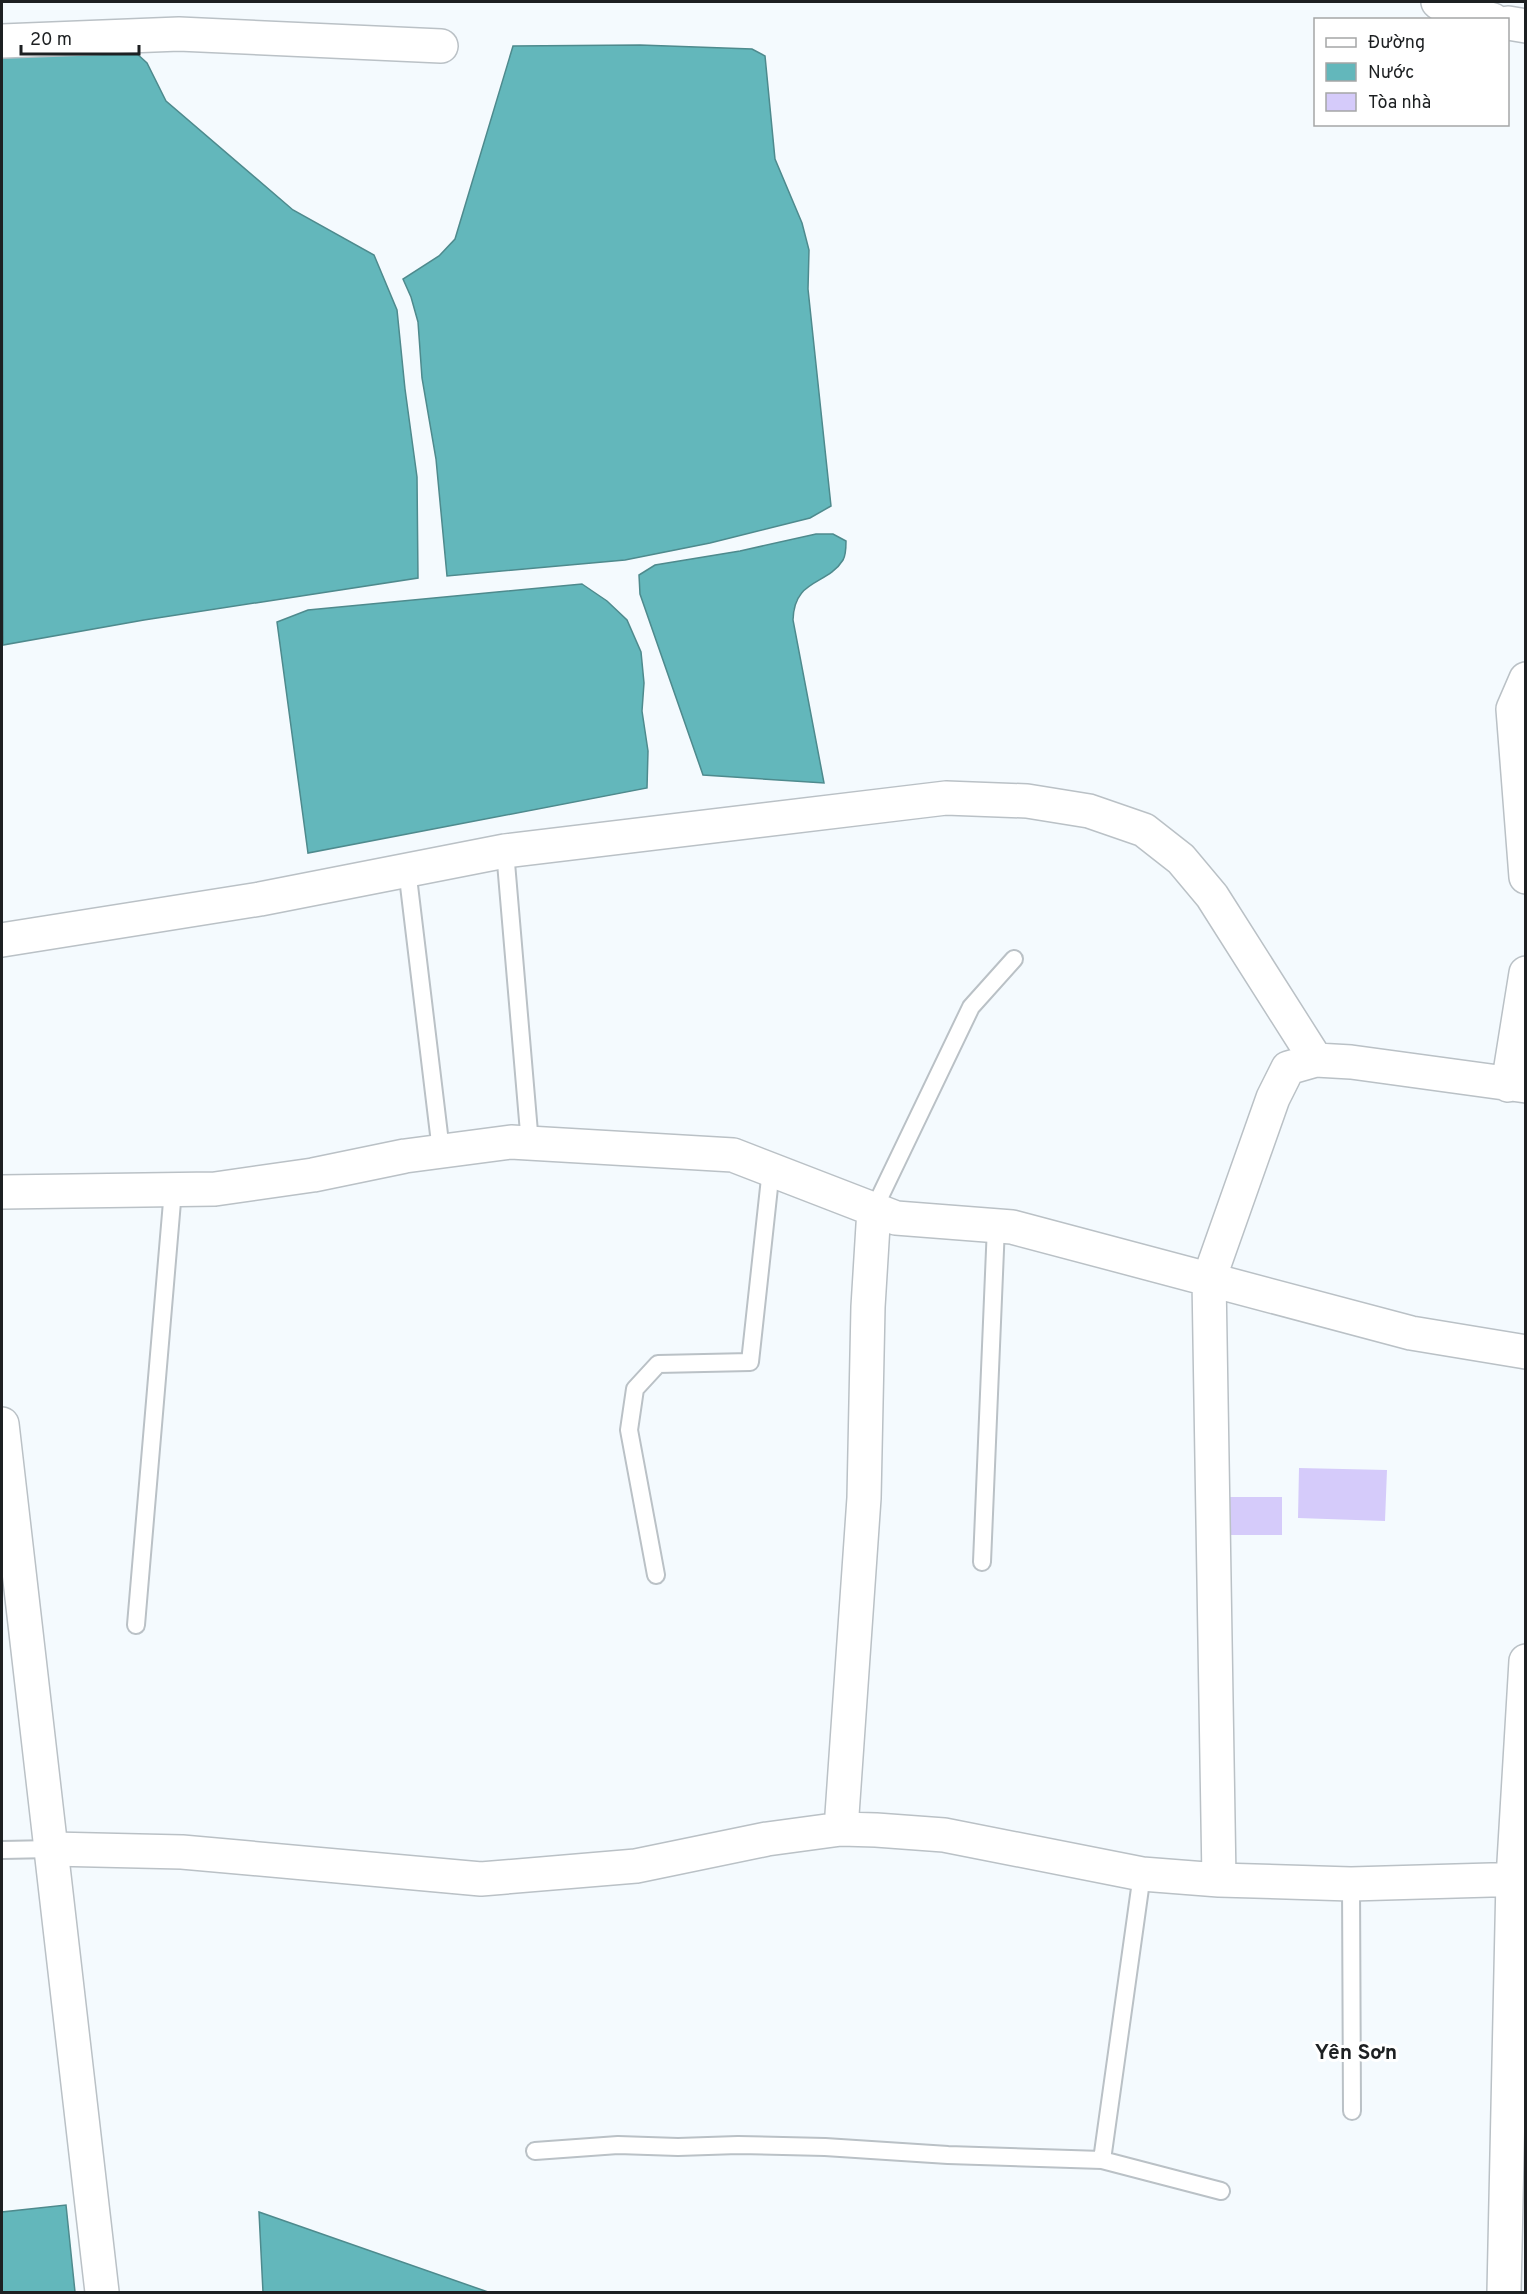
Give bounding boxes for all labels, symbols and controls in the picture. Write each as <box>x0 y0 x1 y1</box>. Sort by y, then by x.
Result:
scale bar <box>21 18 140 56</box>
legend <box>1314 18 1509 126</box>
text: 20 m <box>30 29 72 52</box>
text: Đường <box>1368 32 1425 55</box>
text: Nước <box>1368 62 1414 85</box>
text: Tòa nhà <box>1368 92 1431 115</box>
district label: Yên Sơn <box>1315 2040 1397 2067</box>

